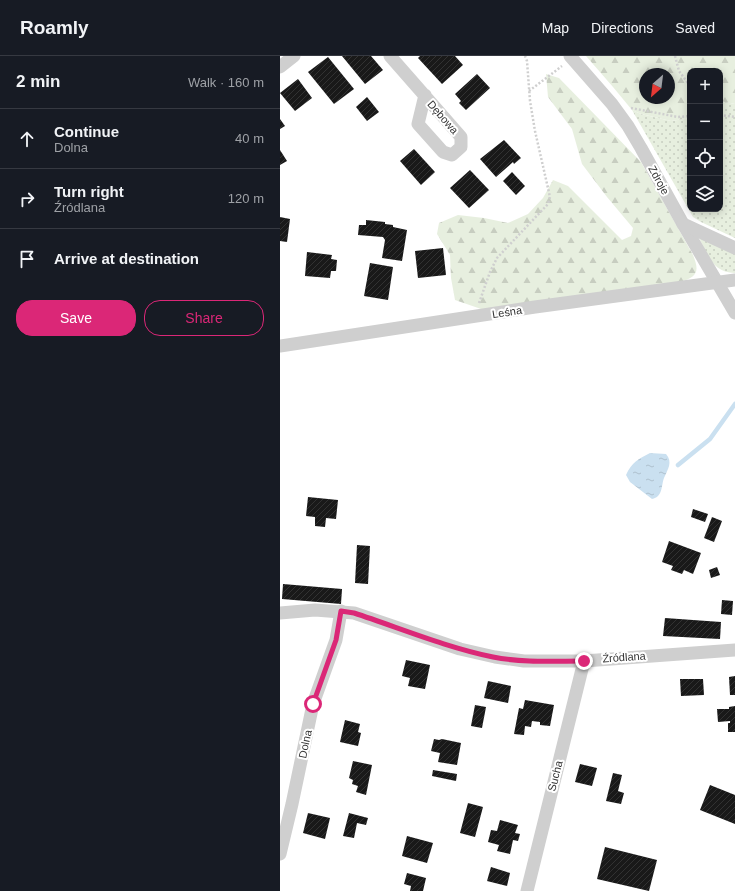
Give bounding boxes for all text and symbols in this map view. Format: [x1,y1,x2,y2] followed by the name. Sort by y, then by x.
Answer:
[20,17,89,38] text: Roamly
[542,20,569,36] text: Map
[591,20,653,36] text: Directions
[675,20,715,36] text: Saved
[639,68,675,104] north arrow
[687,68,723,212] map controls
[687,68,723,104] button: +
[16,72,60,91] text: 2 min
[188,75,264,90] text: Walk · 160 m
[425,98,461,137] street label: Dębowa
[687,104,723,140] button: −
[54,123,119,140] text: Continue
[16,128,38,150] icon: ahead
[235,131,264,146] text: 40 m
[54,140,88,155] text: Dolna
[687,140,723,176] button: locate
[646,163,672,197] street label: Zdroje
[687,176,723,212] button: layers
[54,183,124,200] text: Turn right
[16,188,38,210] icon: right
[228,191,264,206] text: 120 m
[54,200,105,215] text: Źródlana
[16,248,38,270] icon: arrive
[54,250,199,267] text: Arrive at destination
[16,300,136,336] button: Save
[144,300,264,336] button: Share
[491,304,524,320] street label: Leśna
[602,649,647,664] street label: Źródlana
[575,652,593,670] route end
[304,695,322,713] route start
[296,728,314,759] street label: Dolna
[545,759,565,793] street label: Sucha

